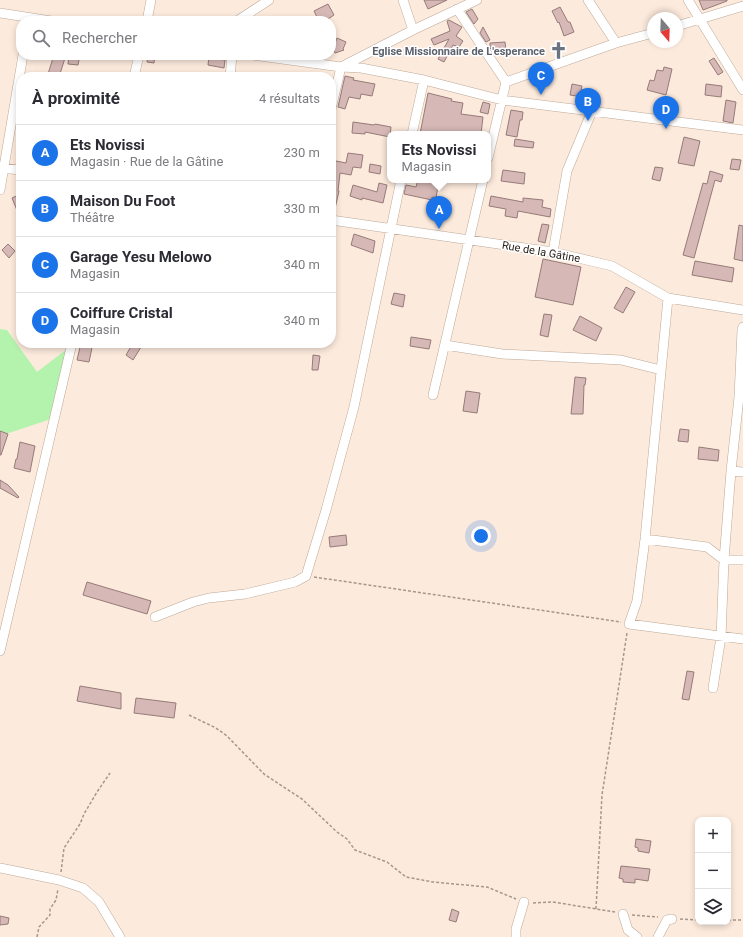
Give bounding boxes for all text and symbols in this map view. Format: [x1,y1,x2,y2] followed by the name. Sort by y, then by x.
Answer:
[647,12,683,48] north arrow
[16,16,336,60] search box
[30,27,52,49] icon: search
[62,29,137,47] text: Rechercher
[548,41,568,61] church icon: Eglise Missionnaire de L'esperance
[372,45,545,58] place label: Eglise Missionnaire de L'esperance
[528,62,554,95] pin: C
[32,88,120,108] text: À proximité
[575,88,601,121] pin: B
[259,91,320,106] text: 4 résultats
[653,96,679,129] pin: D
[387,131,491,183] popup
[70,136,145,154] text: Ets Novissi
[402,141,476,159] text: Ets Novissi
[41,145,49,160] text: A
[283,145,320,160] text: 230 m
[70,154,223,169] text: Magasin · Rue de la Gâtine
[402,159,451,174] text: Magasin
[70,192,175,210] text: Maison Du Foot
[426,196,452,229] pin: A
[41,201,49,216] text: B
[283,201,320,216] text: 330 m
[70,210,114,225] text: Théâtre
[501,239,581,265] street label: Rue de la Gâtine
[70,248,212,266] text: Garage Yesu Melowo
[41,257,49,272] text: C
[283,257,320,272] text: 340 m
[70,266,120,281] text: Magasin
[70,304,173,322] text: Coiffure Cristal
[41,313,49,328] text: D
[283,313,320,328] text: 340 m
[70,322,120,337] text: Magasin
[471,526,491,546] your location
[695,817,731,925] map controls
[695,817,731,853] button: +
[695,853,731,889] button: −
[695,889,731,925] button: layers

